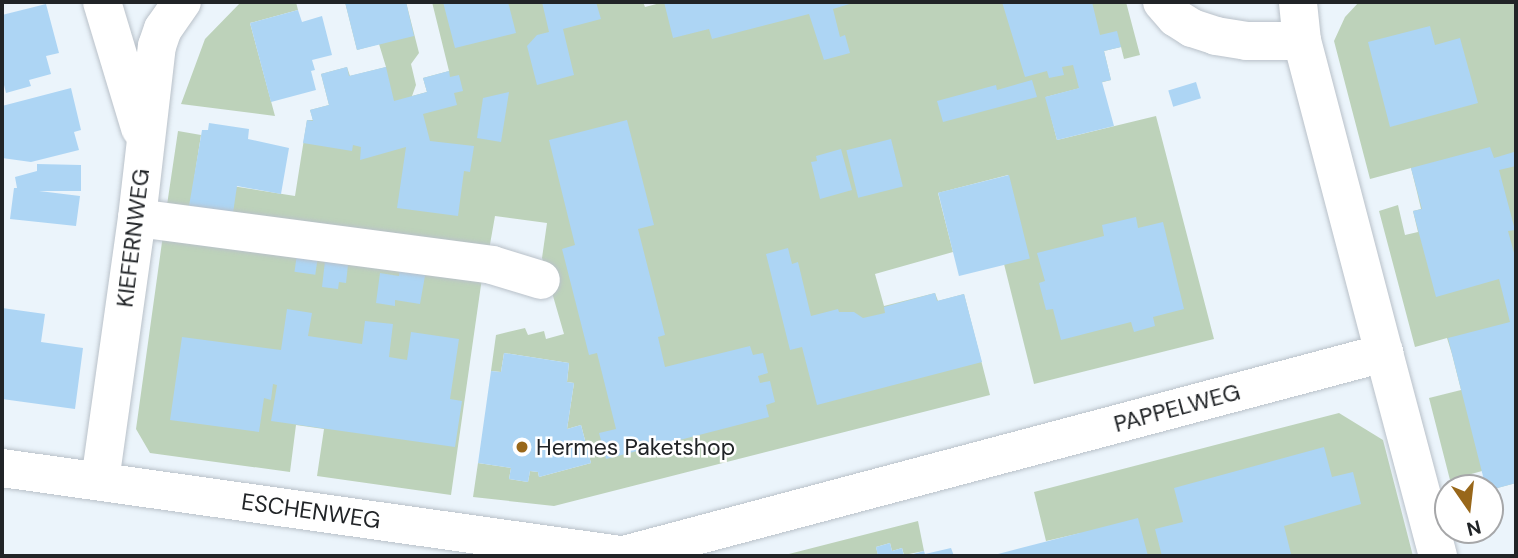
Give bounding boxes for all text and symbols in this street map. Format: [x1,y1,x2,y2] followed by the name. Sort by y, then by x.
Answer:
[111,167,155,309] street label: KIEFERNWEG
[1111,378,1243,438] street label: PAPPELWEG
[536,433,735,461] place label: Hermes Paketshop
[514,439,530,455] marker: Hermes Paketshop
[1434,474,1504,544] north arrow
[240,488,382,534] street label: ESCHENWEG
[1464,514,1483,542] text: N

